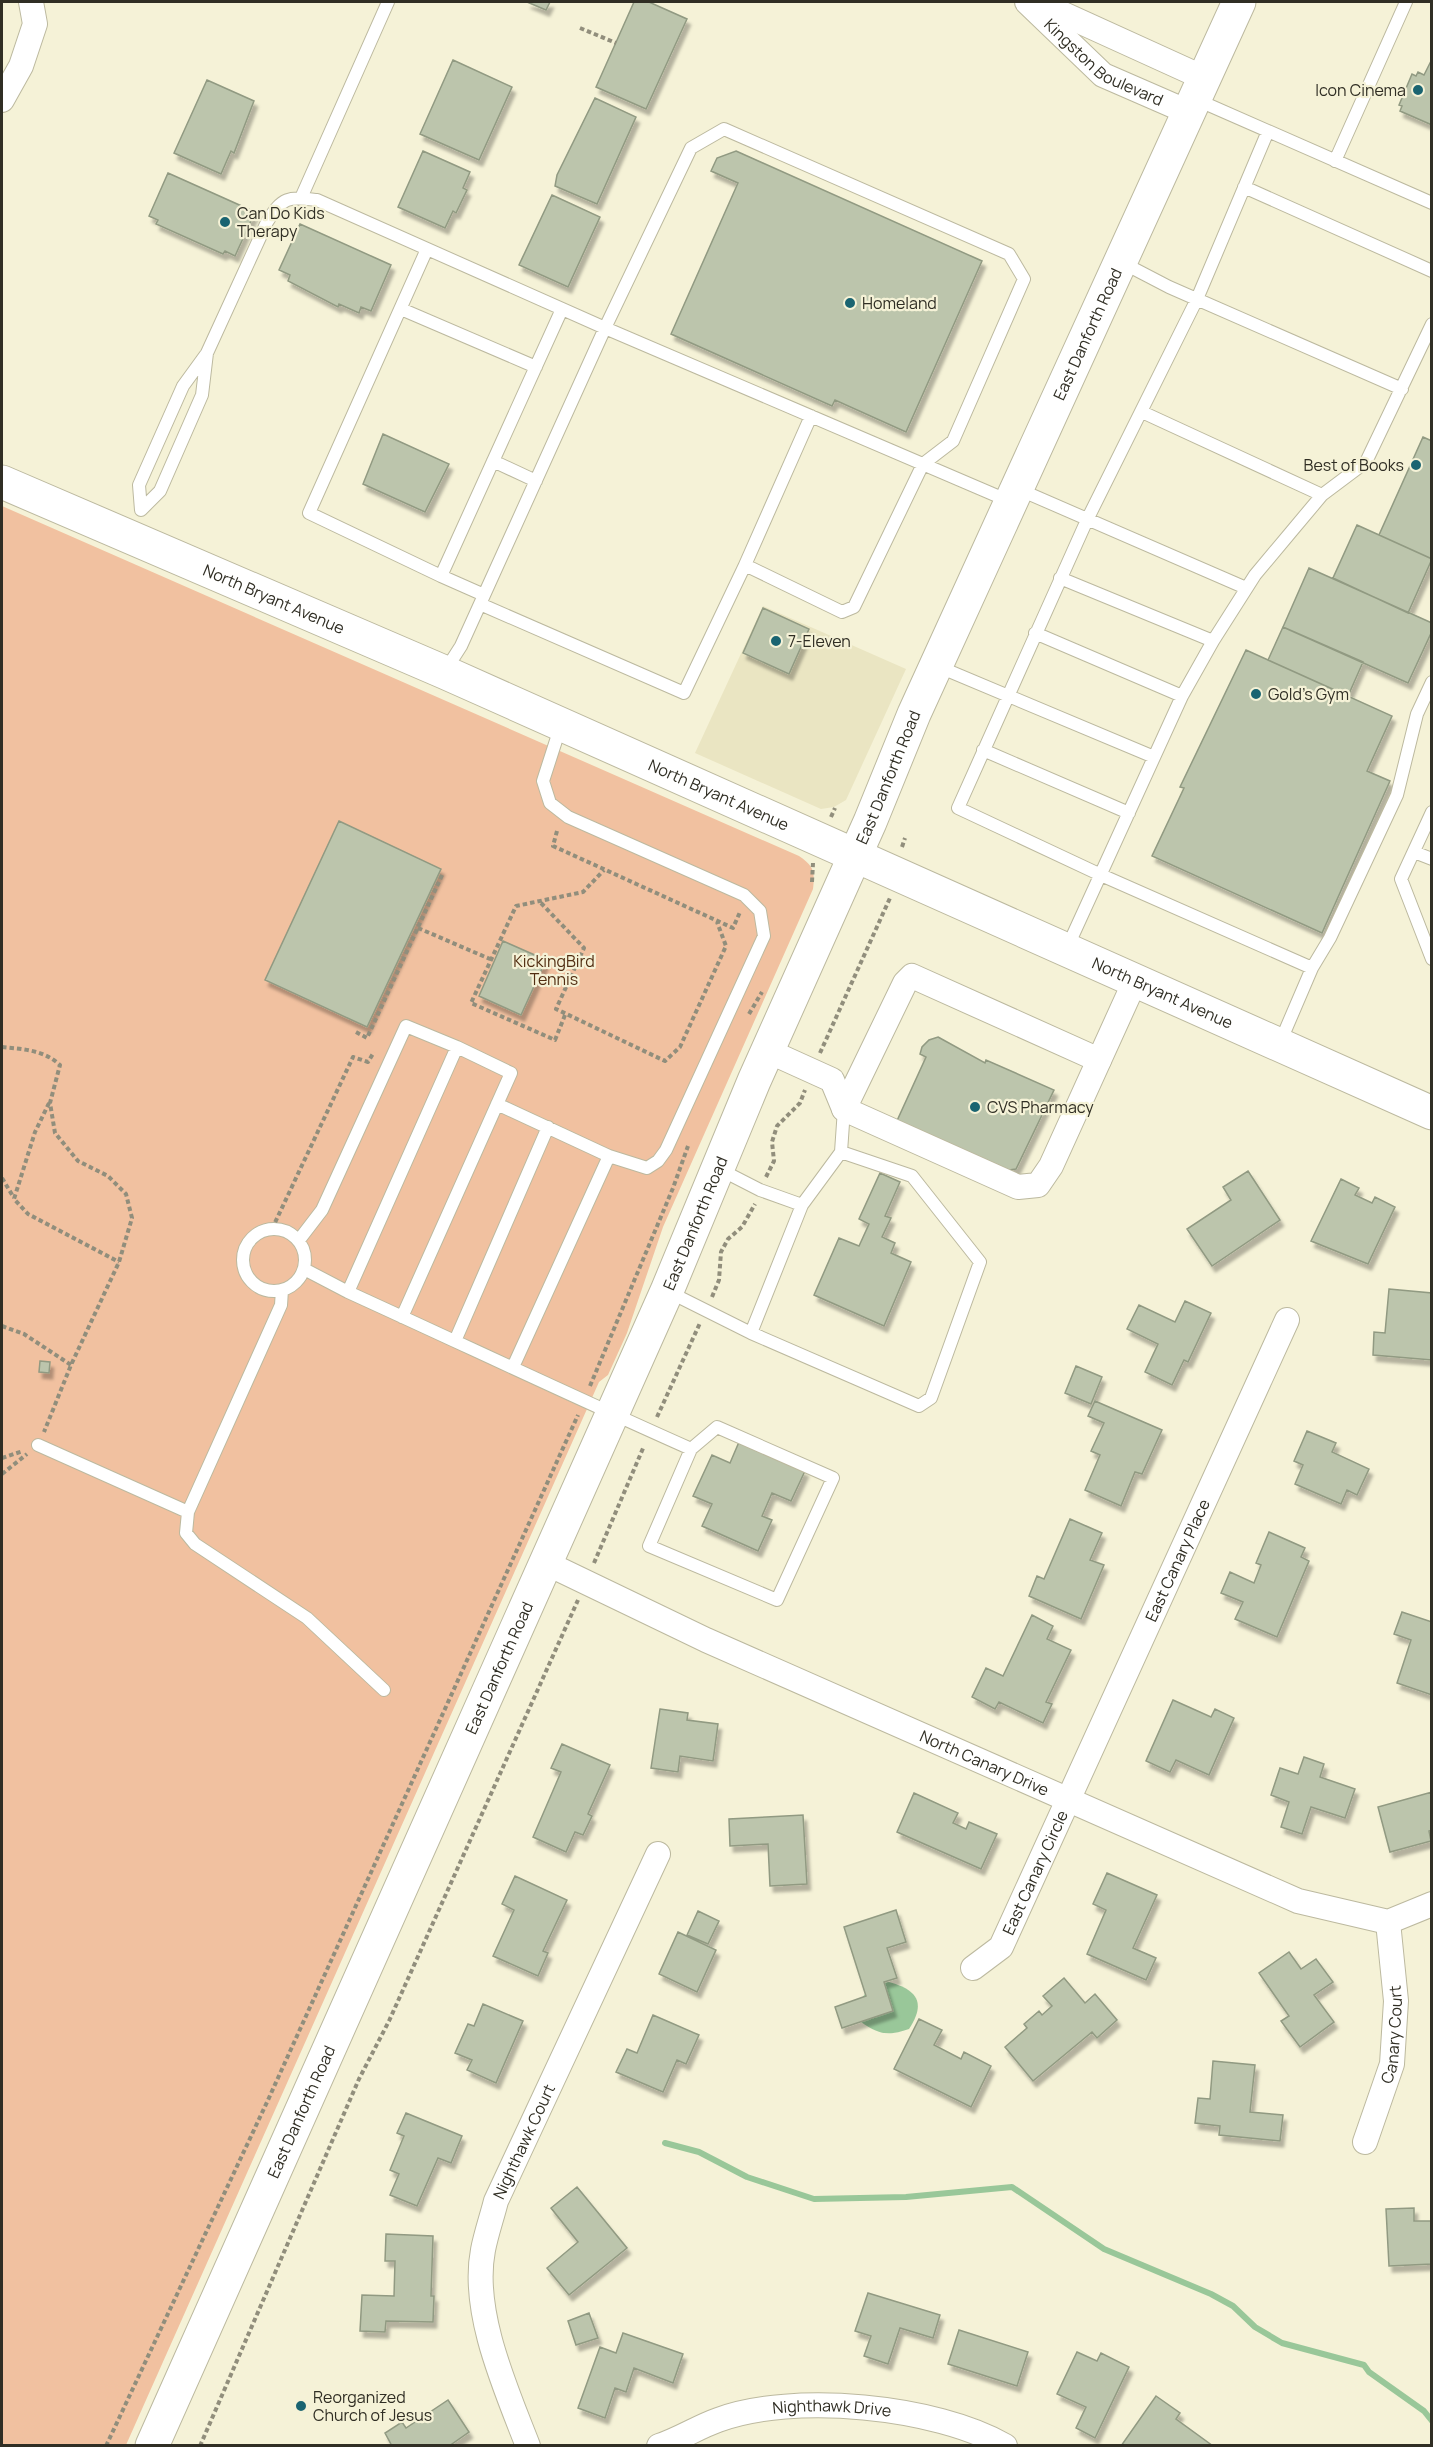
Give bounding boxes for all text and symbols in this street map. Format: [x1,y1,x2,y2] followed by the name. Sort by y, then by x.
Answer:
[1040,13,1167,111] street label: Kingston Boulevard
[1315,79,1406,101] place label: Icon Cinema
[1411,83,1425,97] marker: Icon Cinema
[237,202,325,242] place label: Can Do Kids Therapy
[218,215,232,229] marker: Can Do Kids Therapy
[1048,264,1127,404] street label: East Danforth Road
[862,292,937,314] place label: Homeland
[843,296,857,310] marker: Homeland
[1304,454,1404,476] place label: Best of Books
[1409,458,1423,472] marker: Best of Books
[200,559,348,639] street label: North Bryant Avenue
[788,630,851,652] place label: 7-Eleven
[769,634,783,648] marker: 7-Eleven
[1268,683,1349,705] place label: Gold's Gym
[1249,687,1263,701] marker: Gold's Gym
[850,707,925,848] street label: East Danforth Road
[645,754,793,836] street label: North Bryant Avenue
[513,950,595,990] park label: KickingBird Tennis
[1089,952,1236,1034] street label: North Bryant Avenue
[987,1096,1094,1118] place label: CVS Pharmacy
[968,1100,982,1114] marker: CVS Pharmacy
[658,1153,733,1293] street label: East Danforth Road
[1140,1496,1215,1625] street label: East Canary Place
[460,1598,538,1738] street label: East Danforth Road
[917,1725,1053,1801] street label: North Canary Drive
[997,1807,1073,1938] street label: East Canary Circle
[1375,1984,1407,2086] street label: Canary Court
[262,2042,340,2181] street label: East Danforth Road
[488,2081,560,2203] street label: Nighthawk Court
[313,2386,432,2426] place label: Reorganized Church of Jesus
[771,2394,893,2422] street label: Nighthawk Drive
[294,2399,308,2413] marker: Reorganized Church of Jesus

